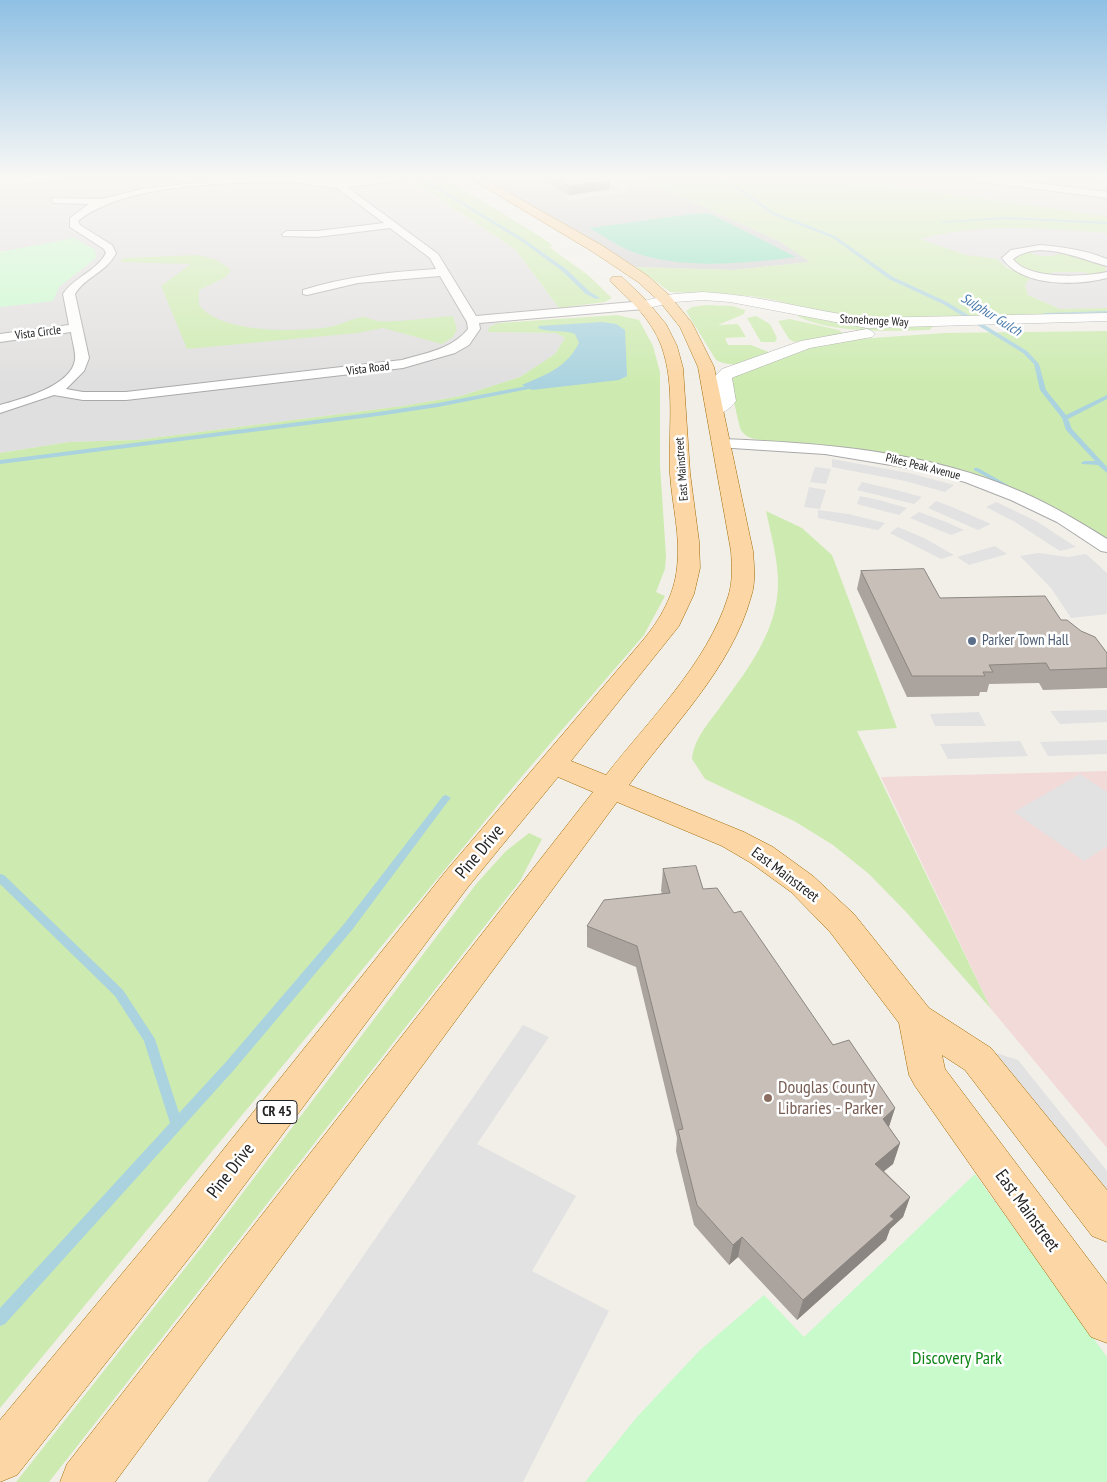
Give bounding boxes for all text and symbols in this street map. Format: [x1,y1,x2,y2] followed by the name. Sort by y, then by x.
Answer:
[958,290,1024,340] water label: Sulphur Gulch
[839,312,909,330] street label: Stonehenge Way
[14,323,62,343] street label: Vista Circle
[346,359,390,379] street label: Vista Road
[673,437,691,501] street label: East Mainstreet
[884,451,962,483] street label: Pikes Peak Avenue
[982,632,1069,650] place label: Parker Town Hall
[966,635,978,647] marker: Parker Town Hall
[451,821,509,883] street label: Pine Drive
[748,844,822,906] street label: East Mainstreet
[778,1077,883,1120] place label: Douglas County Libraries - Parker
[762,1092,774,1104] marker: Douglas County Libraries - Parker
[257,1100,297,1124] road number: CR 45
[203,1139,259,1203] street label: Pine Drive
[990,1166,1064,1256] street label: East Mainstreet
[912,1348,1002,1370] park label: Discovery Park

